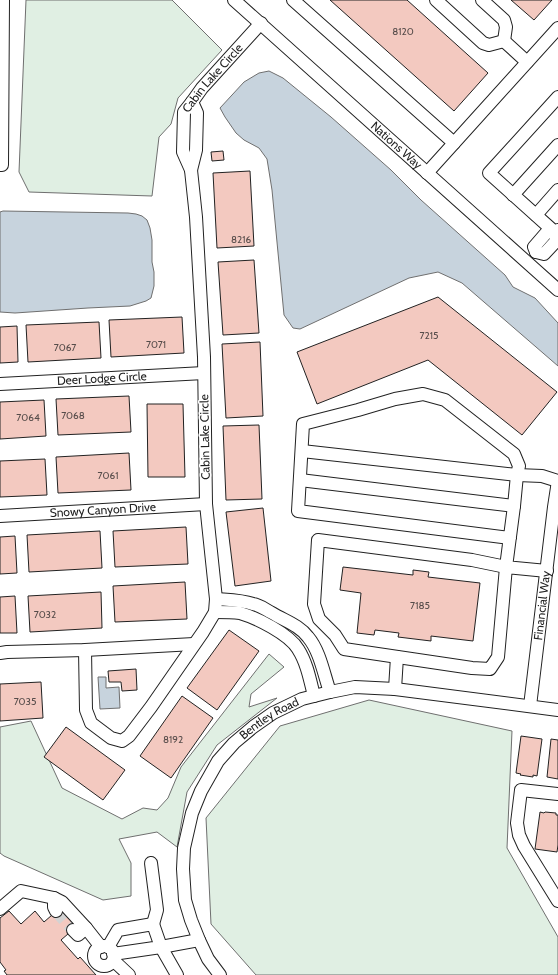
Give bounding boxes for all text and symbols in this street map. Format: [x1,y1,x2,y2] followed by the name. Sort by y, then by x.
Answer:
[392,25,414,38] house number: 8120
[179,40,246,115] street label: Cabin Lake Circle
[368,118,426,172] street label: Nations Way
[231,233,251,246] house number: 8216
[420,329,438,342] house number: 7215
[146,338,166,351] house number: 7071
[54,341,76,354] house number: 7067
[57,368,147,388] street label: Deer Lodge Circle
[196,394,213,480] street label: Cabin Lake Circle
[61,409,85,422] house number: 7068
[16,411,40,424] house number: 7064
[98,469,118,482] house number: 7061
[49,499,156,520] street label: Snowy Canyon Drive
[530,570,553,641] street label: Financial Way
[410,599,430,612] house number: 7185
[34,608,56,621] house number: 7032
[236,694,301,742] street label: Bentley Road
[14,695,36,708] house number: 7035
[163,733,183,746] house number: 8192

